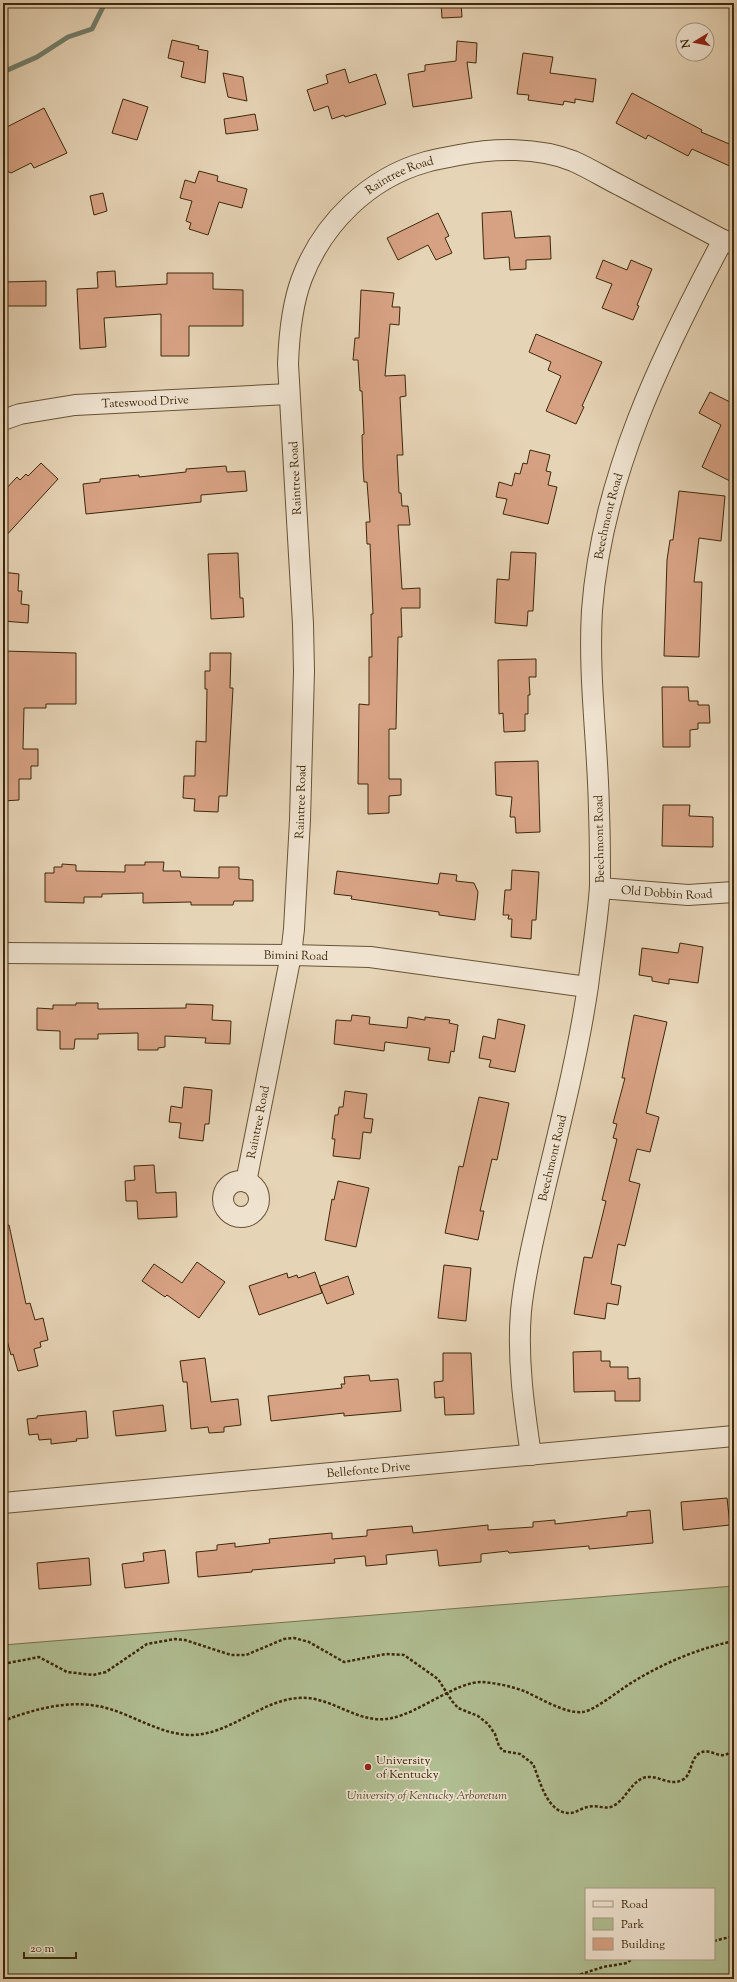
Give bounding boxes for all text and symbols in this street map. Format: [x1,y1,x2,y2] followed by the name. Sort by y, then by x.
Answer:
[675,22,715,62] north arrow
[677,38,695,50] text: N
[362,152,436,200] street label: Raintree Road
[101,391,190,414] street label: Tateswood Drive
[285,440,307,515] street label: Raintree Road
[590,471,628,561] street label: Beechmont Road
[291,764,311,839] street label: Raintree Road
[590,795,610,883] street label: Beechmont Road
[620,882,713,905] street label: Old Dobbin Road
[264,947,329,966] street label: Bimini Road
[243,1084,275,1160] street label: Raintree Road
[534,1113,572,1203] street label: Beechmont Road
[326,1458,412,1483] street label: Bellefonte Drive
[376,1752,439,1784] place label: University of Kentucky
[363,1762,373,1772] marker: University of Kentucky
[347,1787,507,1805] park label: University of Kentucky Arboretum
[585,1888,715,1960] legend
[621,1896,648,1914] text: Road
[621,1916,644,1934] text: Park
[24,1934,76,1960] scale bar
[621,1936,665,1954] text: Building
[30,1940,55,1958] text: 20 m

